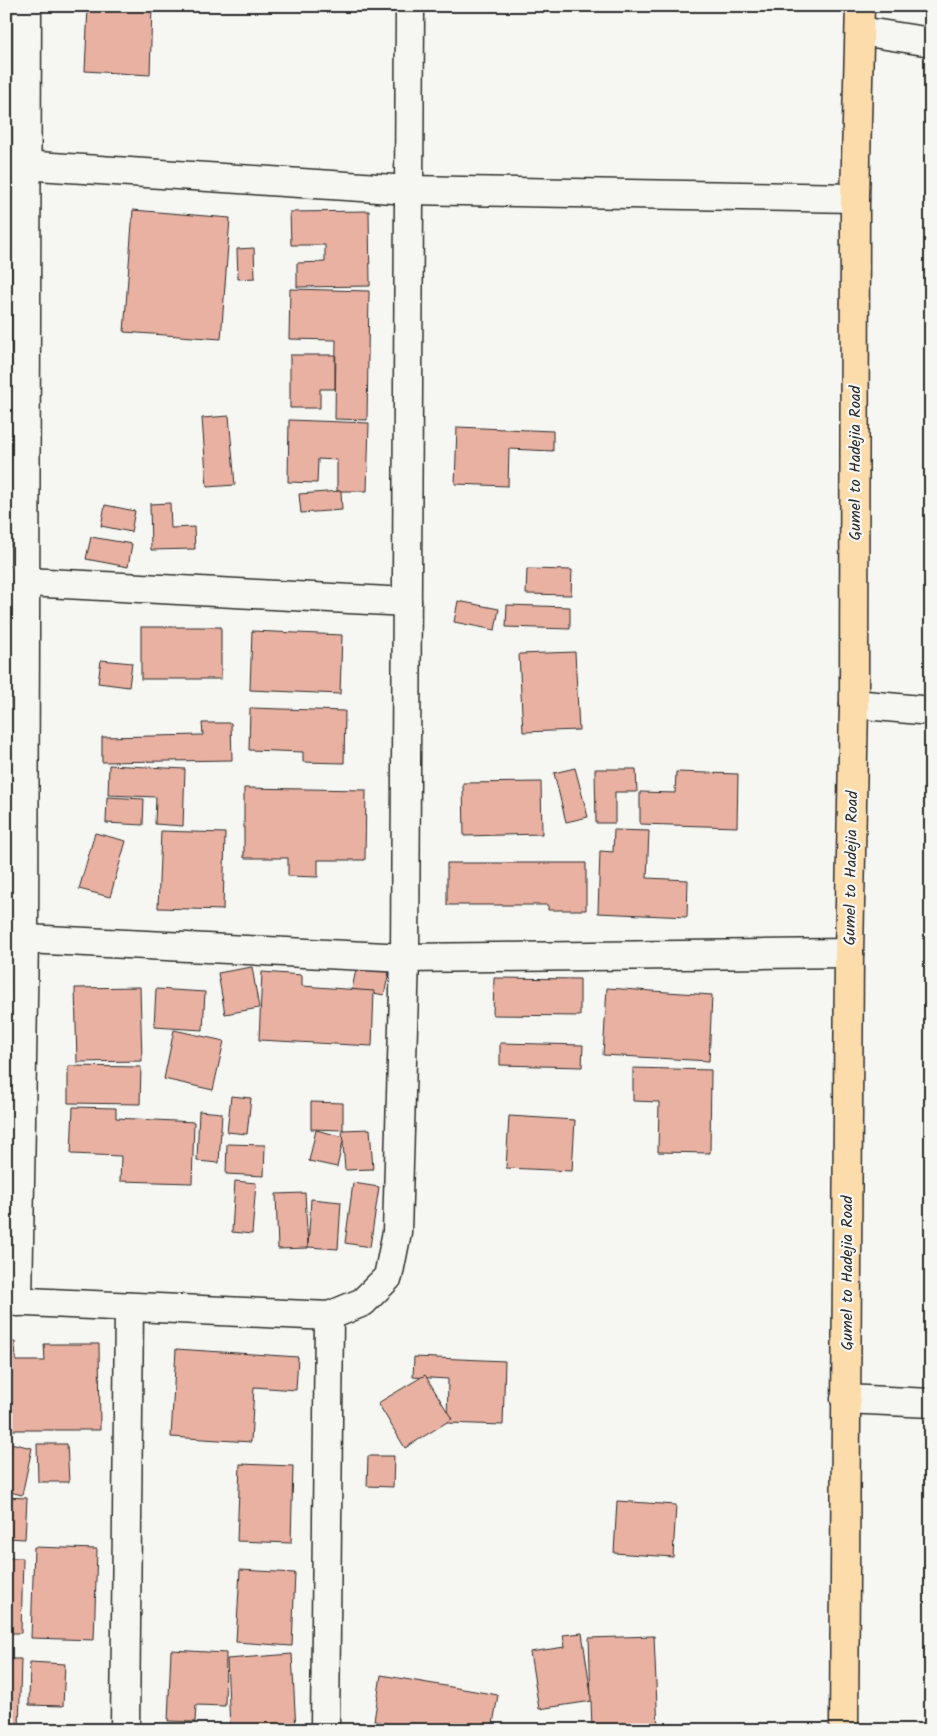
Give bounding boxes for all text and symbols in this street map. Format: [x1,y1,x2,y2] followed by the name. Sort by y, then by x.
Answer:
[843,385,868,540] street label: Gumel to Hadejia Road
[838,789,865,946] street label: Gumel to Hadejia Road
[835,1195,860,1350] street label: Gumel to Hadejia Road

